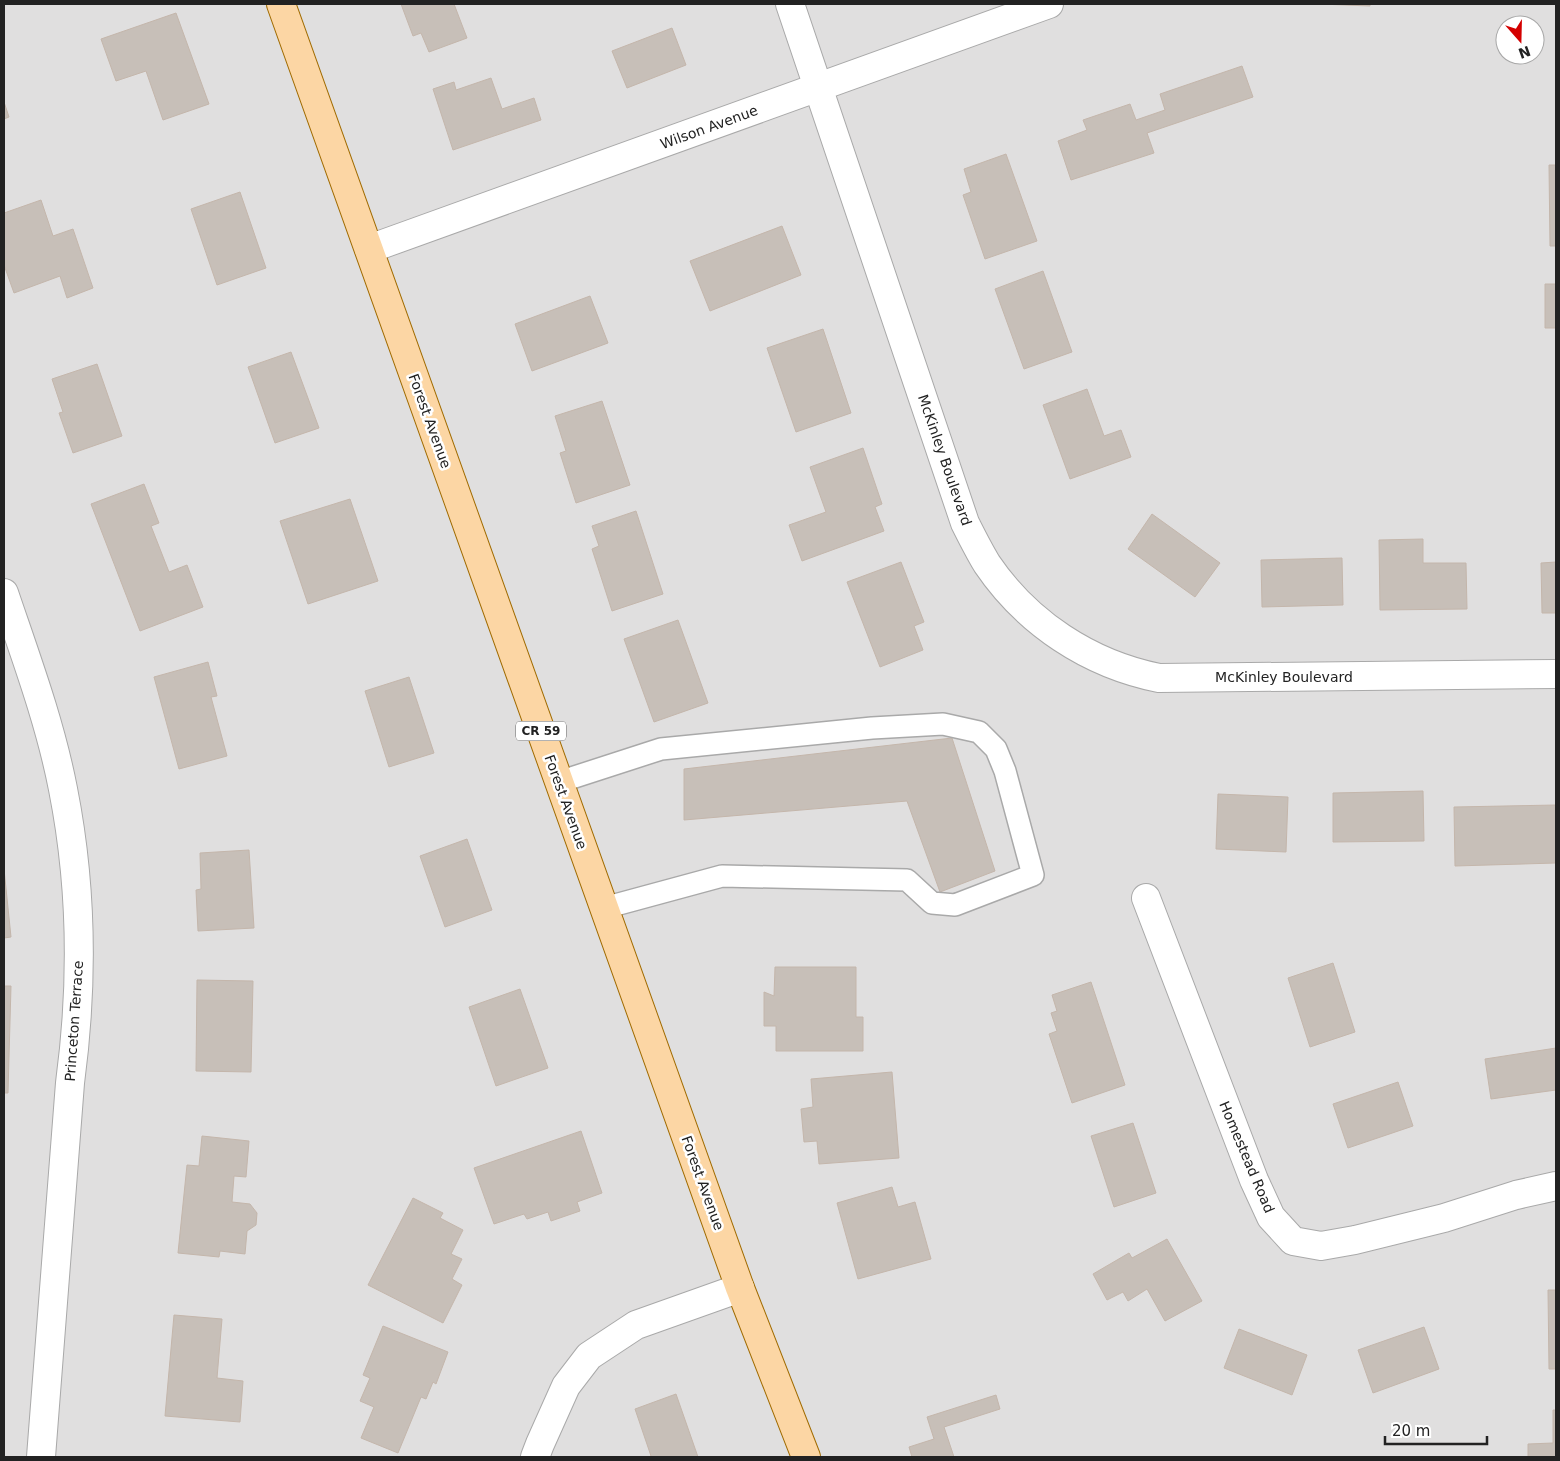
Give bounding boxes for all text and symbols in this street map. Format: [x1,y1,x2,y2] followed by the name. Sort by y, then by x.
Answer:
[1495,15,1545,65] north arrow
[1516,43,1533,62] text: N
[658,102,760,152] street label: Wilson Avenue
[405,372,455,470] street label: Forest Avenue
[915,392,975,528] street label: McKinley Boulevard
[1215,669,1353,685] street label: McKinley Boulevard
[516,721,566,740] road number: CR 59
[541,753,591,851] street label: Forest Avenue
[62,960,86,1082] street label: Princeton Terrace
[1216,1099,1278,1215] street label: Homestead Road
[678,1134,728,1232] street label: Forest Avenue
[1385,1414,1488,1446] scale bar
[1392,1422,1430,1440] text: 20 m

